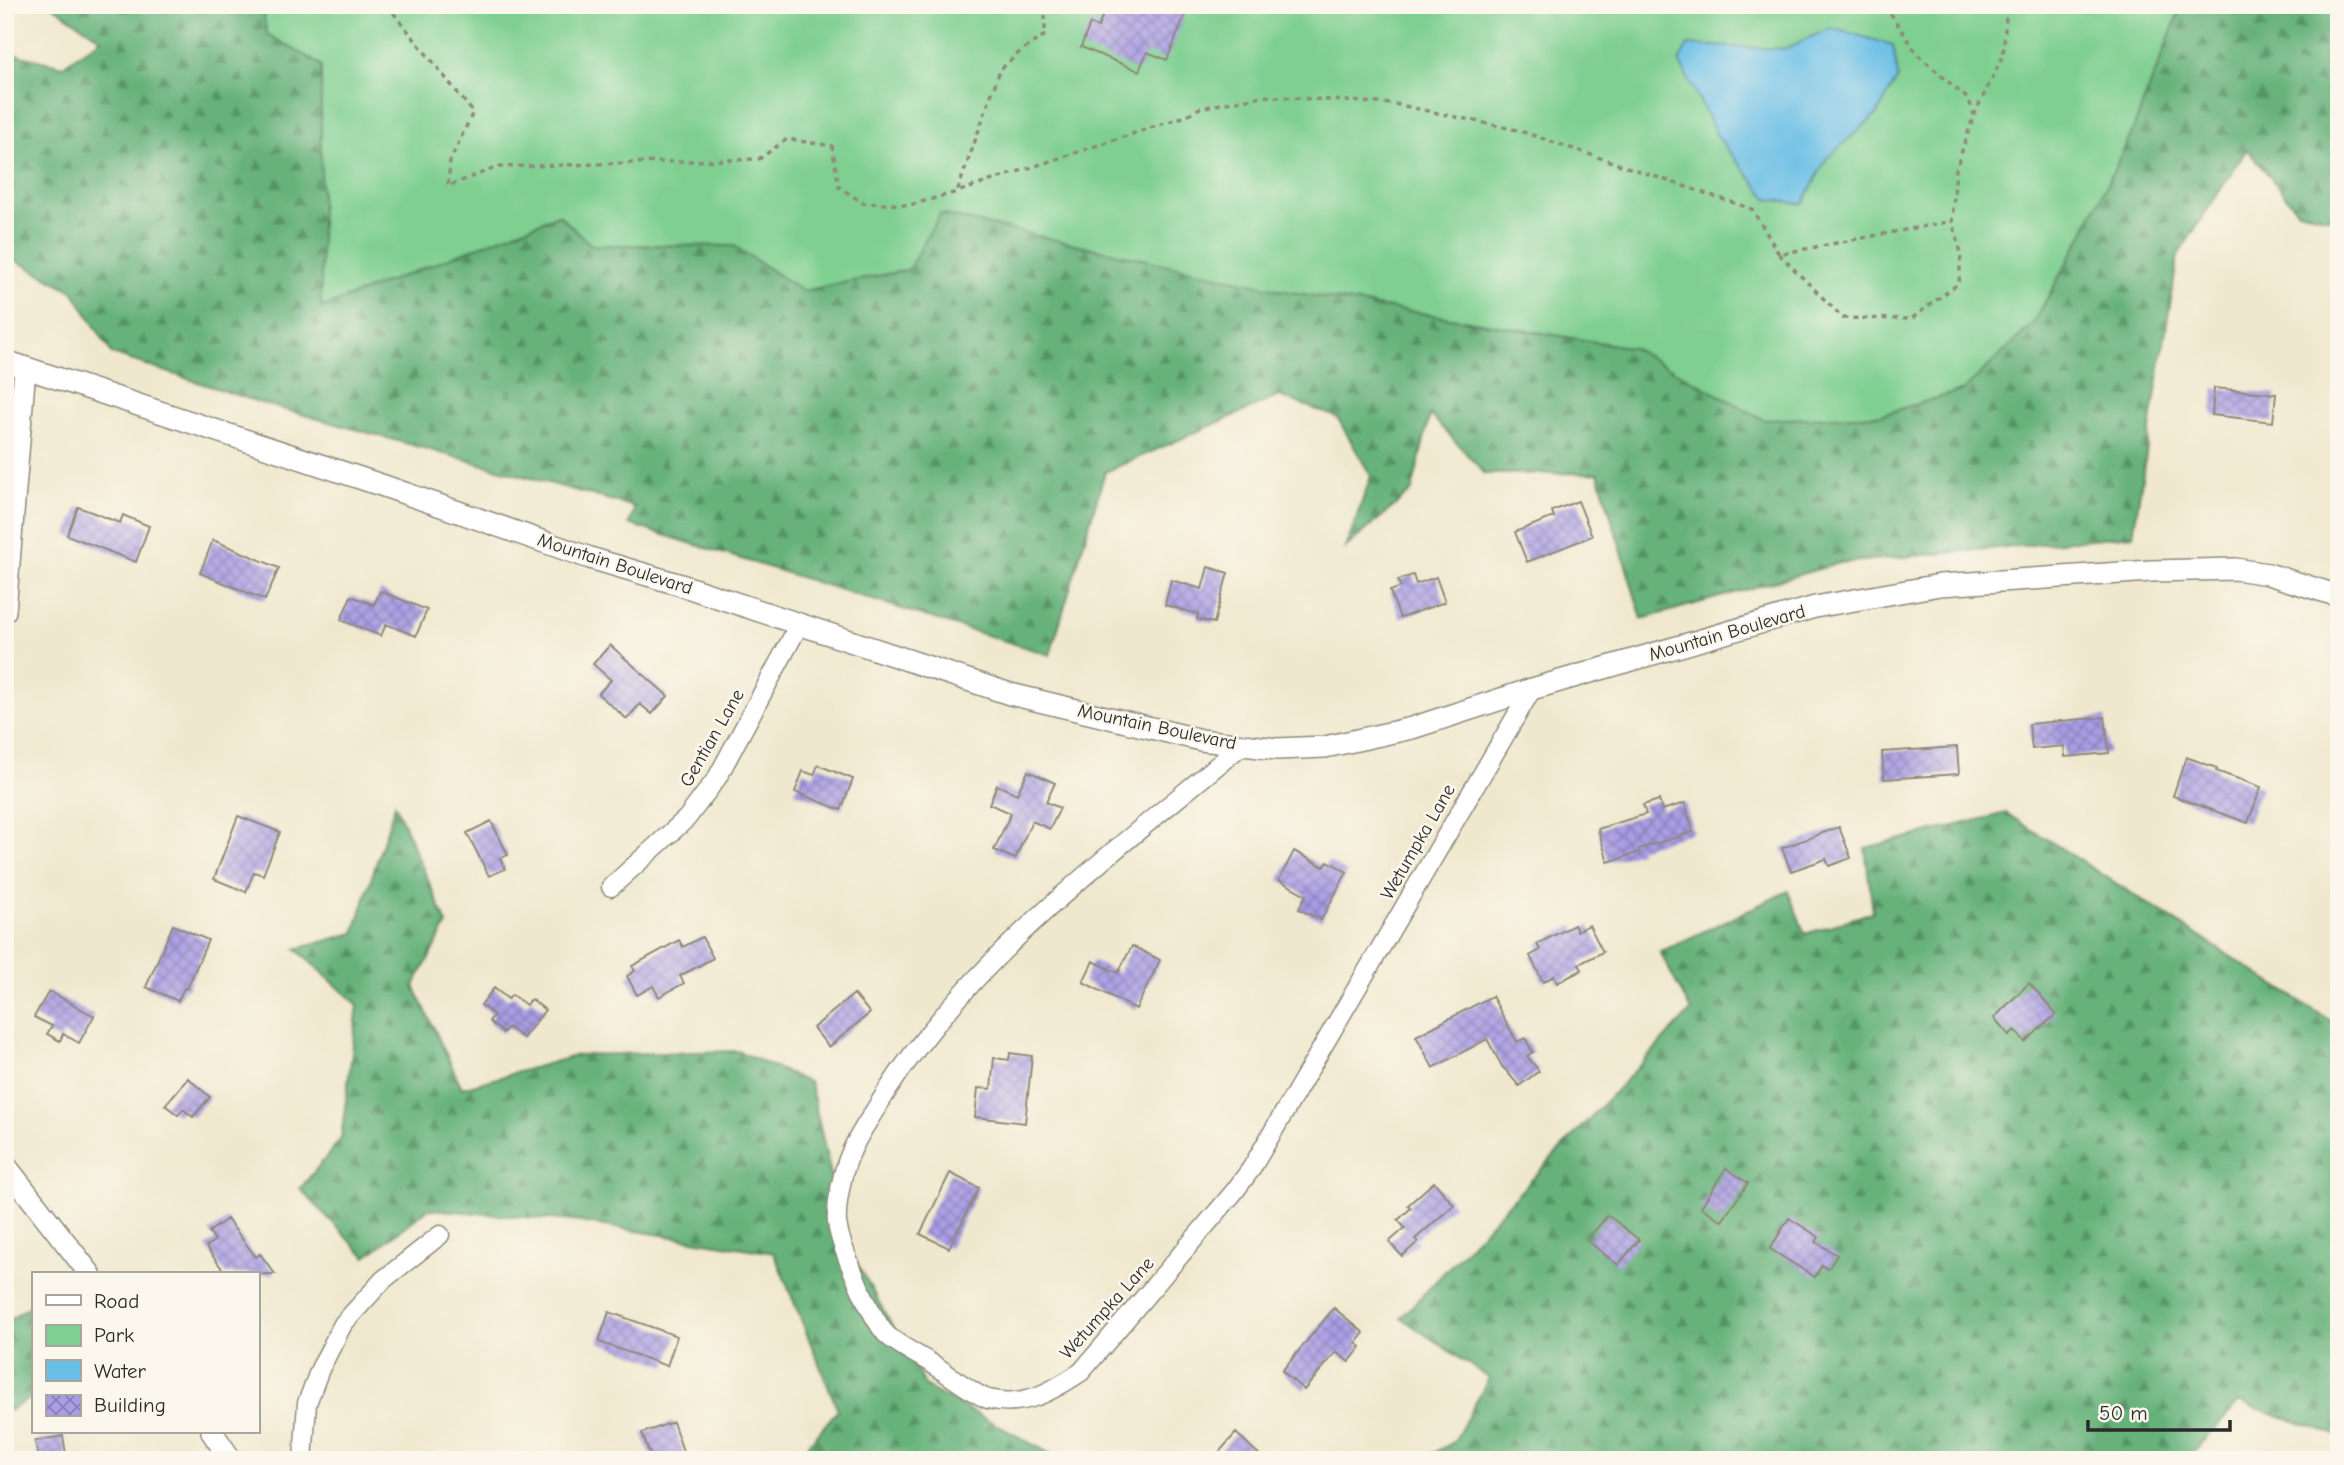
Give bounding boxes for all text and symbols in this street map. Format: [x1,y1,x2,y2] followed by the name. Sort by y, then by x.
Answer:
[535,529,695,599] street label: Mountain Boulevard
[1646,600,1808,666] street label: Mountain Boulevard
[675,685,749,791] street label: Gentian Lane
[1076,699,1238,755] street label: Mountain Boulevard
[1376,780,1460,904] street label: Wetumpka Lane
[1055,1252,1159,1364] street label: Wetumpka Lane
[32,1272,259,1434] legend
[94,1289,139,1313] text: Road
[94,1323,134,1347] text: Park
[94,1359,147,1383] text: Water
[2088,1388,2230,1432] scale bar
[94,1393,166,1417] text: Building
[2099,1401,2148,1425] text: 50 m

